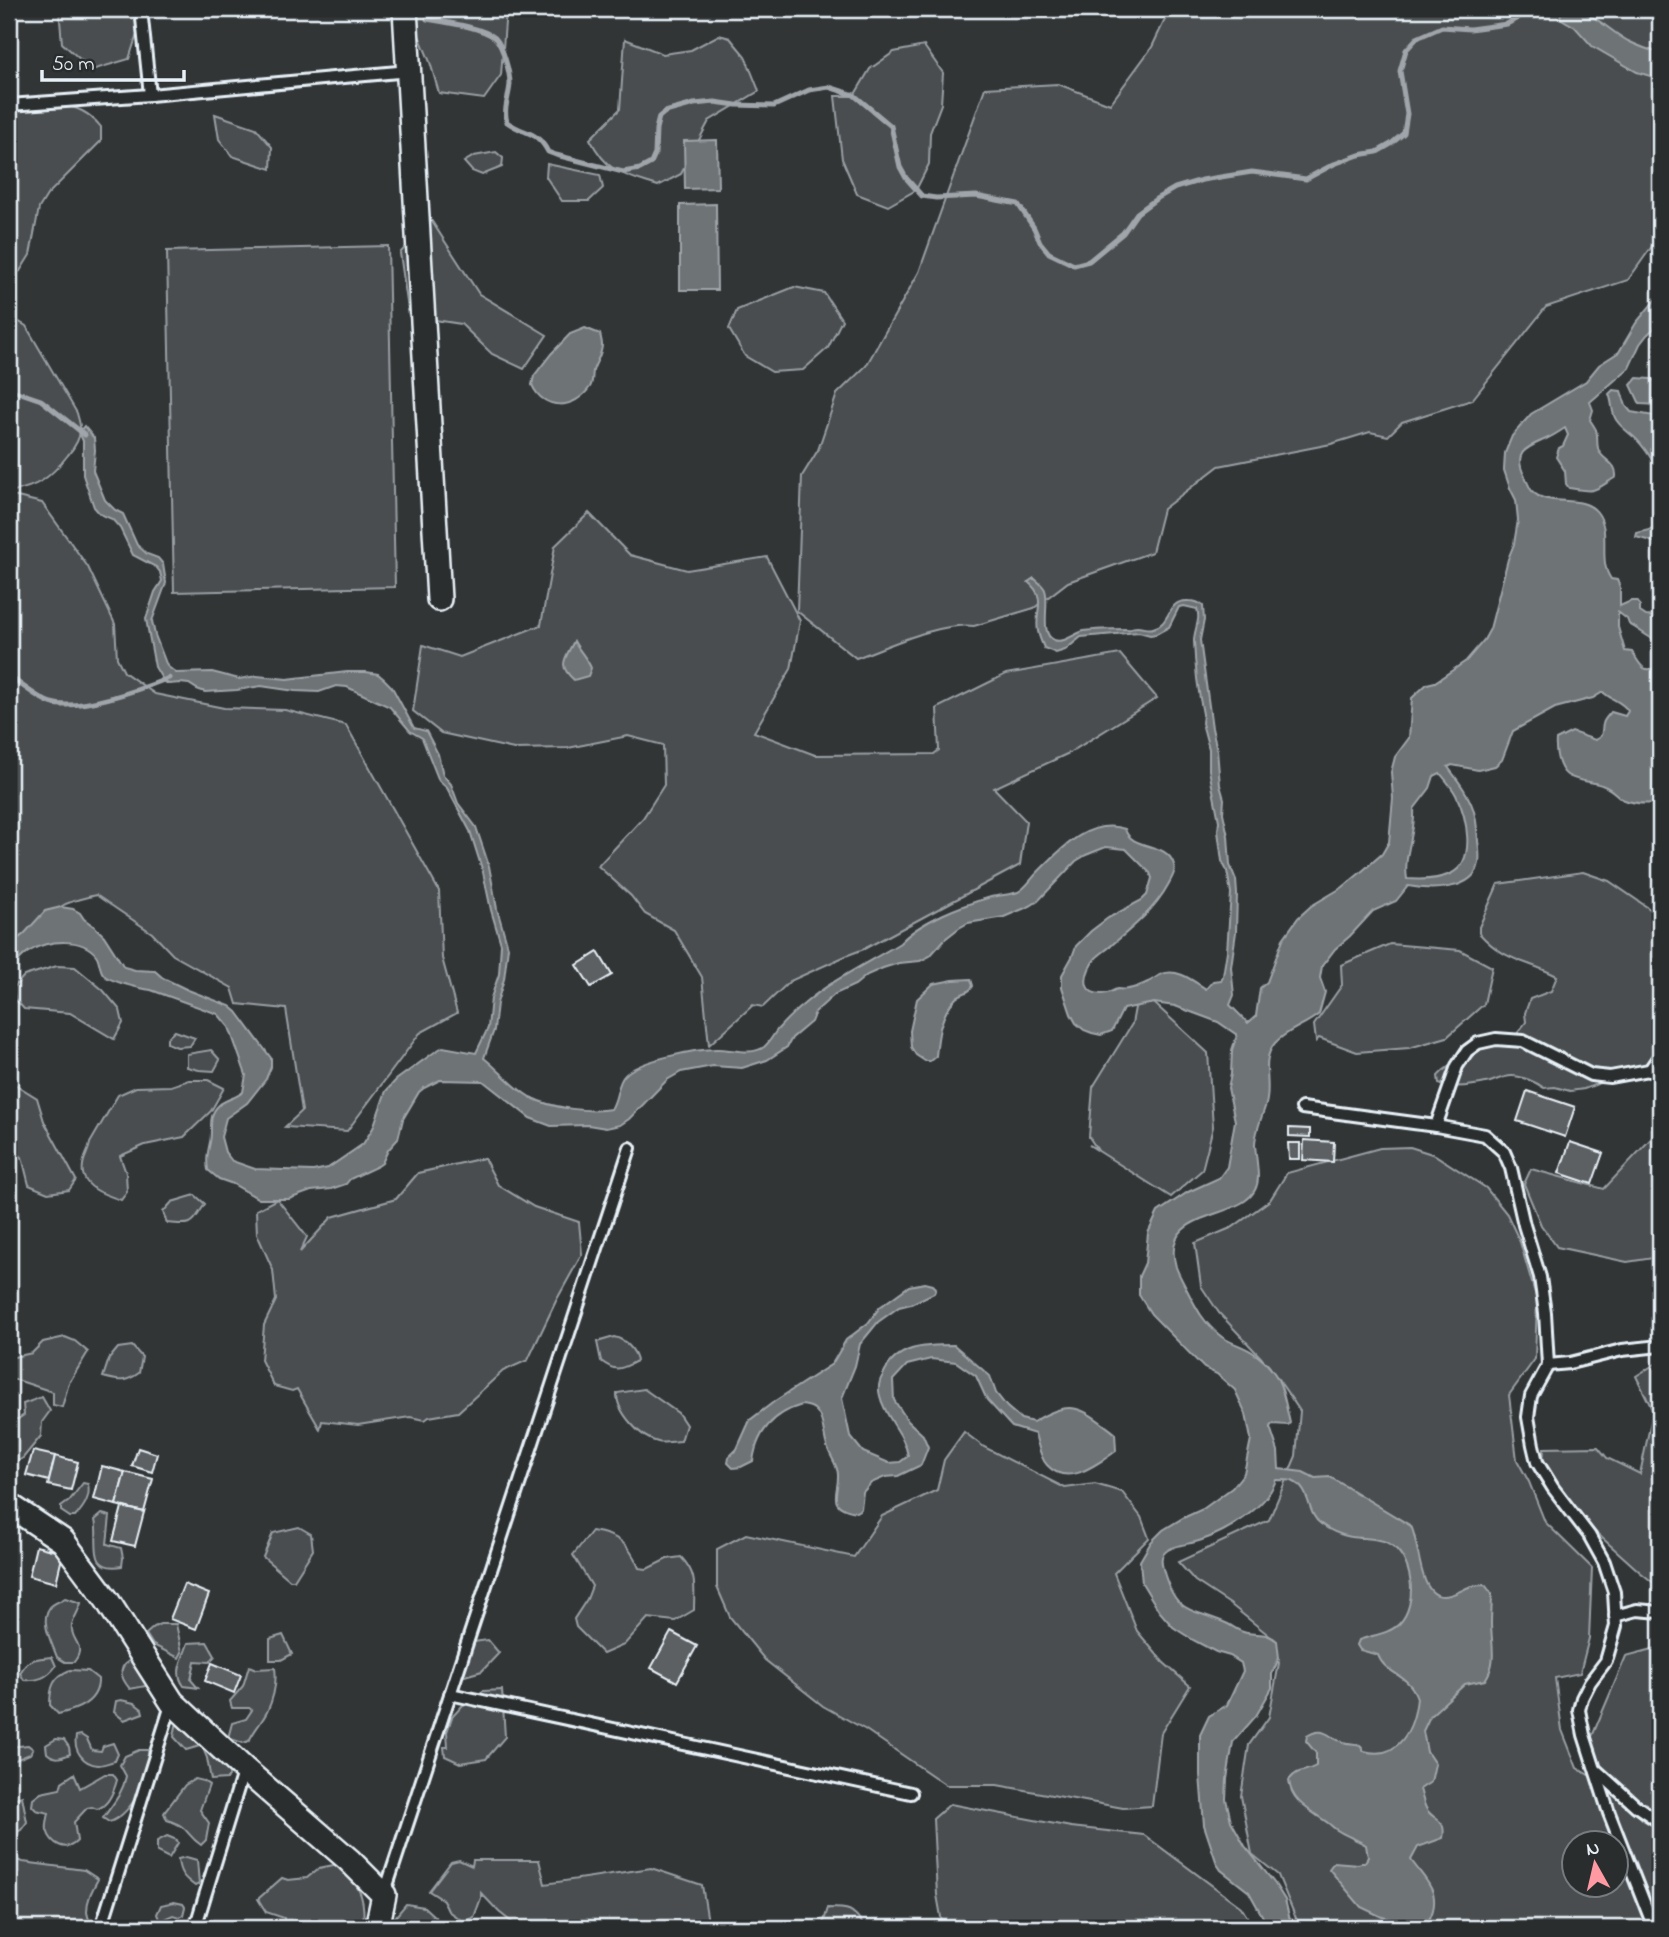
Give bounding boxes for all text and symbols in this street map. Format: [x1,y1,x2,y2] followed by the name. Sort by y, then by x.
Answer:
[42,38,184,82] scale bar
[52,50,95,80] text: 50 m
[1560,1828,1630,1898] north arrow
[1585,1835,1601,1864] text: N

